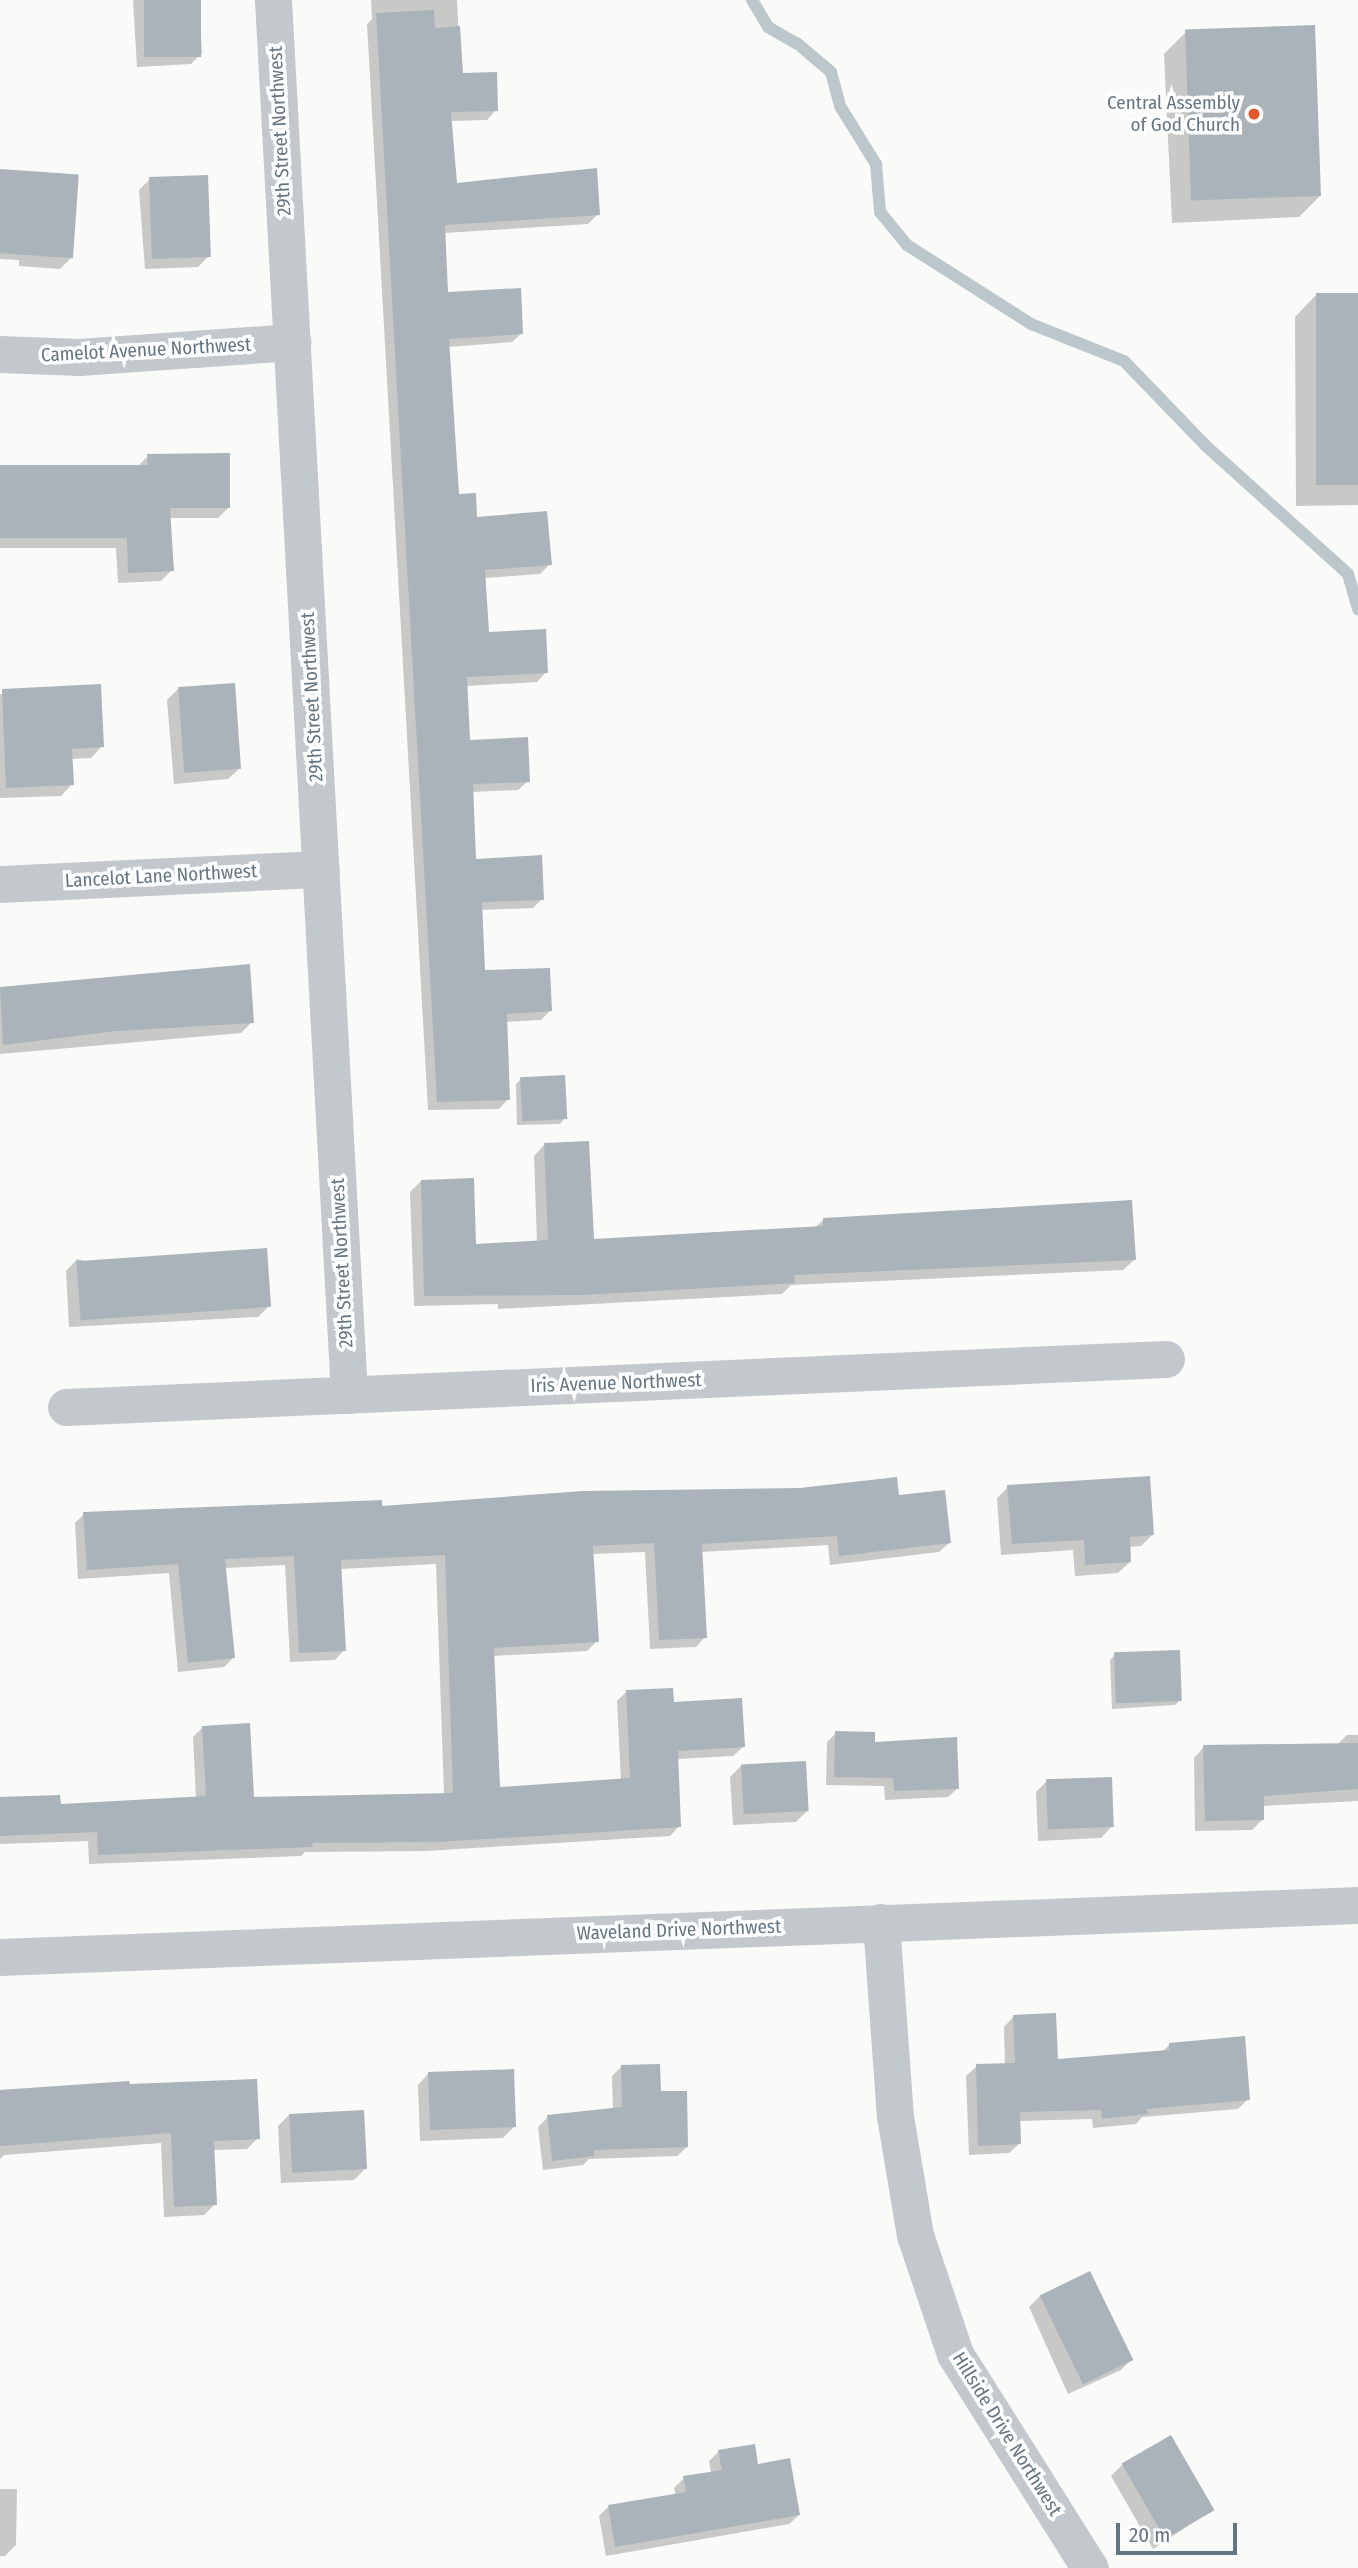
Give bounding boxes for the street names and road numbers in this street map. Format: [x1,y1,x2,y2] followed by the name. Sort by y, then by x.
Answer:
[264,46,296,216] street label: 29th Street Northwest
[40,333,252,367] street label: Camelot Avenue Northwest
[296,612,328,782] street label: 29th Street Northwest
[64,860,258,892] street label: Lancelot Lane Northwest
[326,1178,358,1348] street label: 29th Street Northwest
[530,1369,702,1397] street label: Iris Avenue Northwest
[576,1915,782,1945] street label: Waveland Drive Northwest
[947,2348,1067,2520] street label: Hillside Drive Northwest

